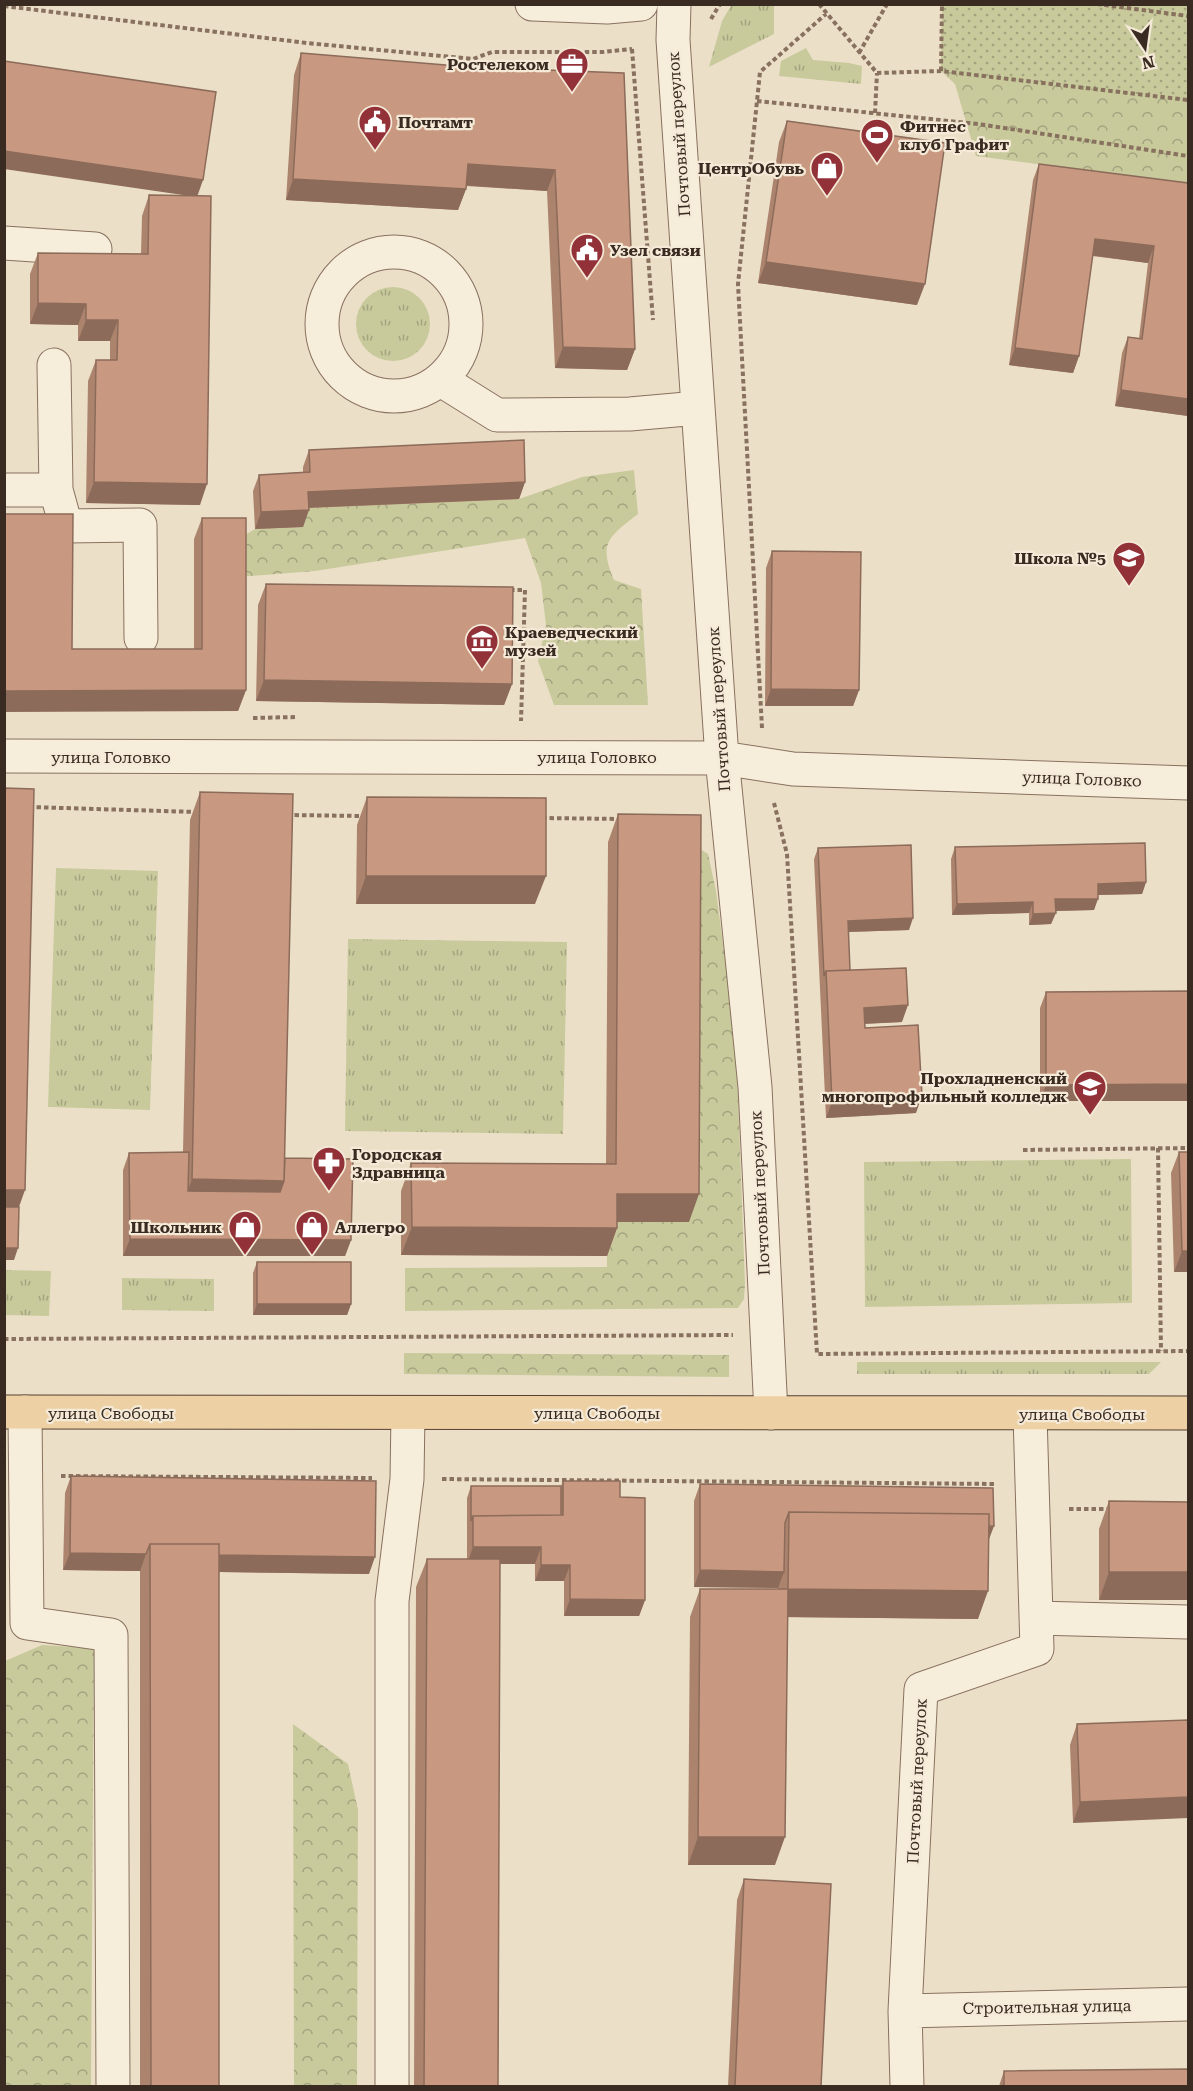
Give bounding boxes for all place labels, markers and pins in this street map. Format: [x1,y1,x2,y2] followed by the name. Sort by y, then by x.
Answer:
[554,46,590,93] office icon: Ростелеком
[447,55,549,74] place label: Ростелеком
[357,104,393,151] public building icon: Почтамт
[398,113,473,132] place label: Почтамт
[859,117,895,164] sports icon: Фитнес клуб Графит
[900,117,1009,154] place label: Фитнес клуб Графит
[809,150,845,197] shop icon: ЦентрОбувь
[698,159,805,178] place label: ЦентрОбувь
[569,232,605,279] public building icon: Узел связи
[610,241,701,260] place label: Узел связи
[1111,540,1147,587] school or university icon: Школа №5
[1014,549,1106,568] place label: Школа №5
[464,623,500,670] museum icon: Краеведческий музей
[505,623,638,660] place label: Краеведческий музей
[822,1069,1068,1106] place label: Прохладненский многопрофильный колледж
[1072,1069,1108,1116] school or university icon: Прохладненский многопрофильный колледж
[311,1145,347,1192] pharmacy icon: Городская Здравница
[352,1145,446,1182] place label: Городская Здравница
[227,1209,263,1256] shop icon: Школьник
[294,1209,330,1256] shop icon: Аллегро
[130,1218,222,1237] place label: Школьник
[335,1218,405,1237] place label: Аллегро

